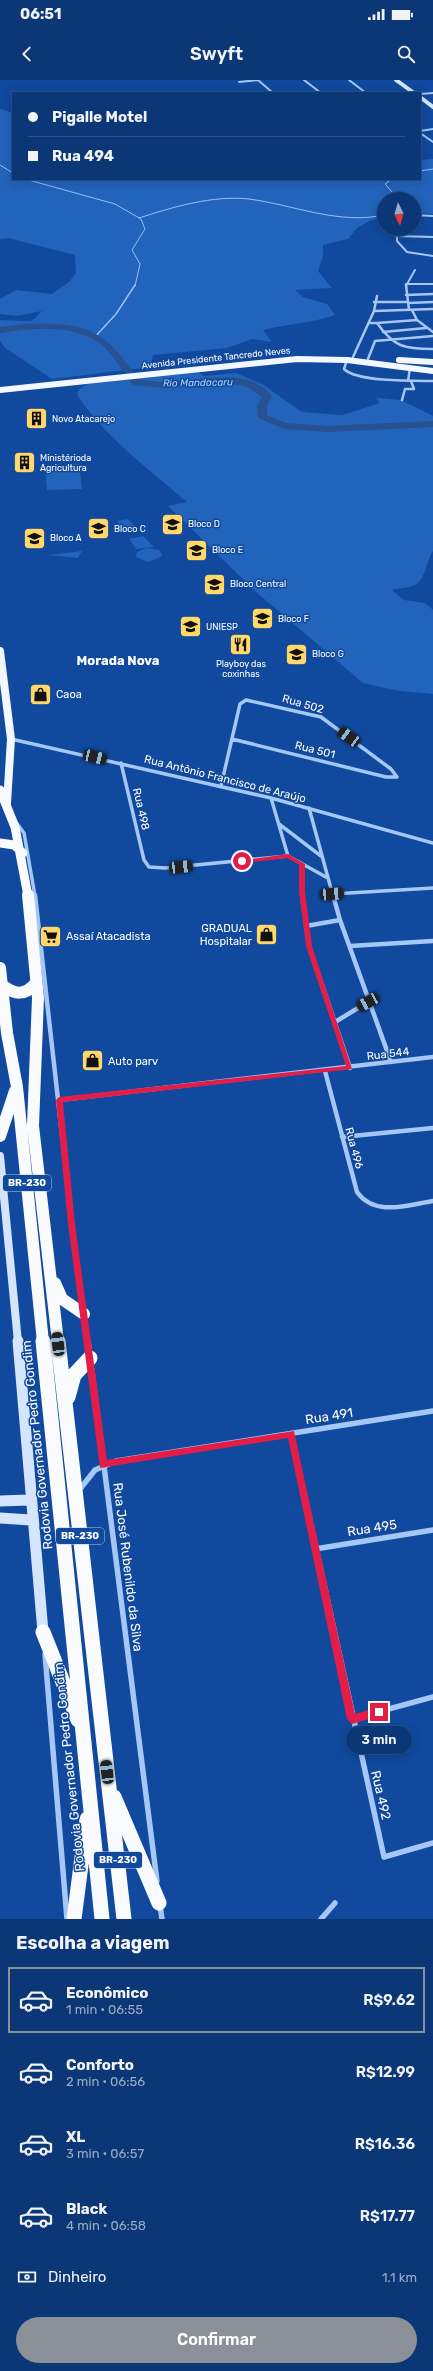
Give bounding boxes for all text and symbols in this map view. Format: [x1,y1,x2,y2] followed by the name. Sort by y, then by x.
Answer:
[20,5,61,23] text: 06:51
[16,43,38,65] icon: back
[190,43,243,65] text: Swyft
[395,43,417,65] icon: search
[52,108,147,126] text: Pigalle Motel
[52,147,114,165] text: Rua 494
[377,192,421,236] north arrow
[377,192,421,236] map controls
[141,345,291,371] street label: Avenida Presidente Tancredo Neves
[163,376,233,390] water label: Rio Mandacaru
[23,406,49,432] building icon: Novo Atacarejo
[52,414,115,424] place label: Novo Atacarejo
[11,450,37,476] building icon: Ministérioda Agricultura
[40,453,91,473] place label: Ministérioda Agricultura
[159,511,185,537] school or university icon: Bloco D
[85,516,111,542] school or university icon: Bloco C
[188,519,220,529] place label: Bloco D
[114,524,146,534] place label: Bloco C
[22,525,48,551] school or university icon: Bloco A
[50,533,82,543] place label: Bloco A
[183,537,209,563] school or university icon: Bloco E
[212,545,243,555] place label: Bloco E
[202,571,228,597] school or university icon: Bloco Central
[230,579,286,589] place label: Bloco Central
[249,606,275,632] school or university icon: Bloco F
[177,614,203,640] school or university icon: UNIESP
[278,614,309,624] place label: Bloco F
[206,622,238,632] place label: UNIESP
[228,632,254,658] restaurant icon: Playboy das coxinhas
[284,641,310,667] school or university icon: Bloco G
[312,649,344,659] place label: Bloco G
[77,653,159,668] district label: Morada Nova
[216,659,266,679] place label: Playboy das coxinhas
[27,681,53,707] shop icon: Caoa
[56,688,82,701] place label: Caoa
[281,692,325,716] street label: Rua 502
[336,725,362,749] car
[294,739,336,761] street label: Rua 501
[82,748,108,766] car
[143,753,307,805] street label: Rua Antônio Francisco de Araújo
[130,787,152,831] street label: Rua 498
[233,852,251,870] route start
[168,860,194,874] car
[320,887,344,901] car
[254,921,280,947] shop icon: GRADUAL Hospitalar
[200,922,253,948] place label: GRADUAL Hospitalar
[38,923,64,949] supermarket icon: Assaí Atacadista
[66,930,151,943] place label: Assaí Atacadista
[355,991,381,1013] car
[366,1045,410,1063] street label: Rua 544
[80,1048,106,1074] shop icon: Auto parv
[108,1055,158,1068] place label: Auto parv
[342,1126,366,1171] street label: Rua 496
[3,1175,51,1191] road number: BR-230
[51,1331,65,1357] car
[19,1340,55,1550] street label: Rodovia Governador Pedro Gondim
[304,1405,354,1427] street label: Rua 491
[110,1482,146,1652] street label: Rua José Rubenildo da Silva
[346,1517,398,1539] street label: Rua 495
[56,1528,104,1544] road number: BR-230
[51,1662,87,1872] street label: Rodovia Governador Pedro Gondim
[370,1703,388,1721] route end
[346,1726,412,1754] callout: 3 min
[362,1732,396,1747] text: 3 min
[100,1759,114,1785] car
[368,1769,394,1821] street label: Rua 492
[94,1852,142,1868] road number: BR-230
[16,1932,169,1954] text: Escolha a viagem
[18,1982,54,2018] icon: car
[66,1984,148,2002] text: Econômico
[363,1991,415,2009] text: R$9.62
[66,2002,143,2017] text: 1 min · 06:55
[18,2054,54,2090] icon: car
[66,2056,134,2074] text: Conforto
[356,2063,415,2081] text: R$12.99
[66,2074,145,2089] text: 2 min · 06:56
[18,2126,54,2162] icon: car
[66,2128,85,2146] text: XL
[355,2135,415,2153] text: R$16.36
[66,2146,144,2161] text: 3 min · 06:57
[18,2198,54,2234] icon: car
[66,2200,107,2218] text: Black
[360,2207,415,2225] text: R$17.77
[66,2218,146,2233] text: 4 min · 06:58
[16,2266,38,2288] icon: cash
[48,2268,106,2286] text: Dinheiro
[382,2270,417,2285] text: 1.1 km
[16,2317,417,2363] button: Confirmar

